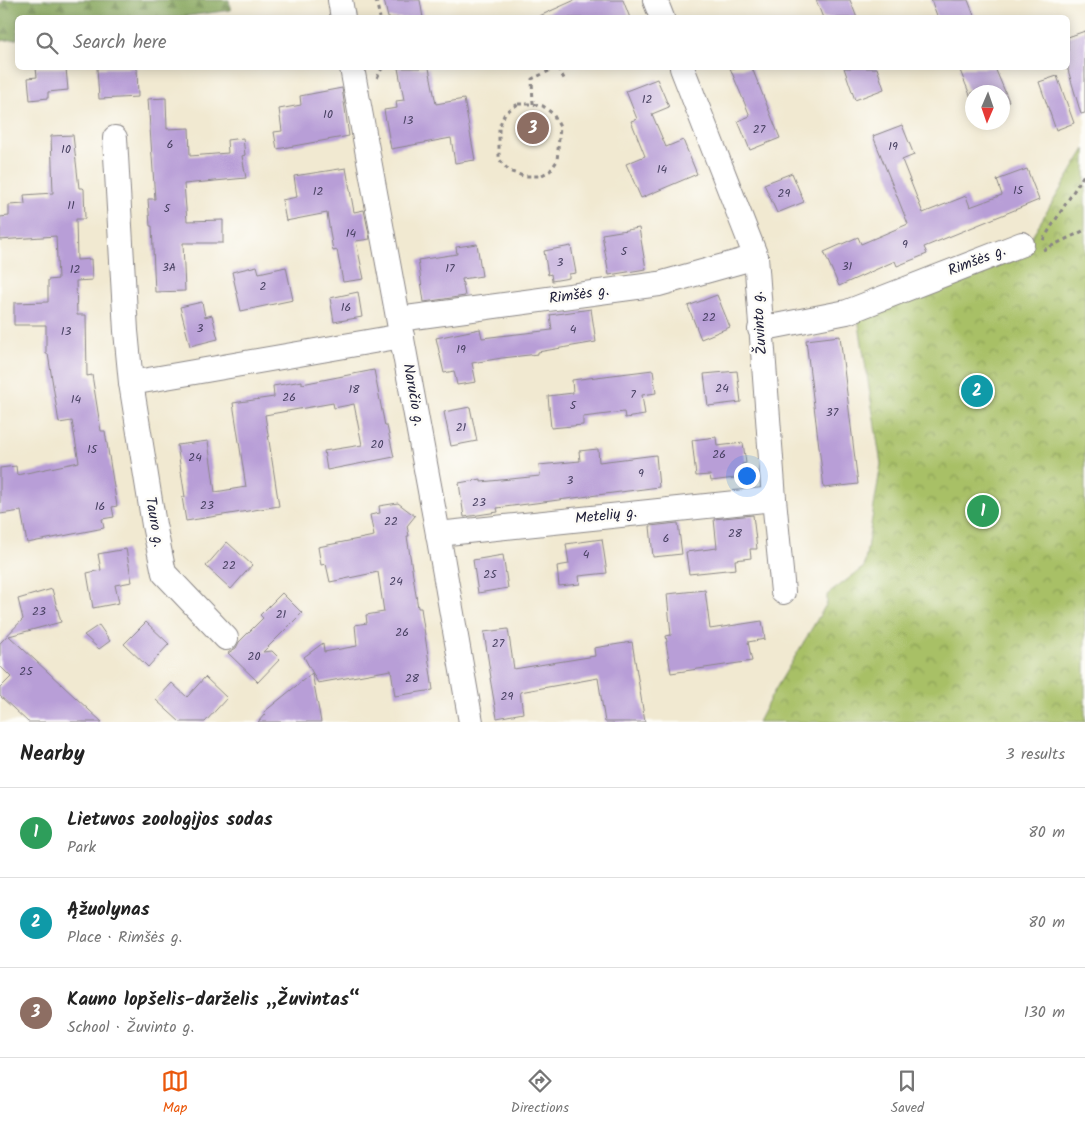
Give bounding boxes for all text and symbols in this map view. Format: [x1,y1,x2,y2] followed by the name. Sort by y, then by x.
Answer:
[15,15,1070,70] search box
[73,28,167,58] text: Search here
[33,29,61,57] icon: search
[965,85,1010,130] north arrow
[642,90,652,109] house number: 12
[323,105,333,124] house number: 10
[517,109,549,147] pin: 3
[403,111,413,130] house number: 13
[753,120,766,139] house number: 27
[167,135,173,154] house number: 6
[888,137,898,156] house number: 19
[61,140,71,159] house number: 10
[657,160,668,179] house number: 14
[1013,181,1025,200] house number: 15
[313,182,323,201] house number: 12
[778,184,791,203] house number: 29
[67,196,75,215] house number: 11
[164,199,172,218] house number: 5
[346,224,357,243] house number: 14
[902,235,908,254] house number: 9
[945,239,1009,283] street label: Rimšės g.
[621,242,629,261] house number: 5
[557,253,564,272] house number: 3
[842,257,853,276] house number: 31
[162,258,176,277] house number: 3A
[445,259,455,278] house number: 17
[70,260,80,279] house number: 12
[260,277,267,296] house number: 2
[547,279,611,311] street label: Rimšės g.
[746,290,774,356] street label: Žuvinto g.
[341,298,351,317] house number: 16
[702,308,716,327] house number: 22
[197,319,204,338] house number: 3
[570,320,577,339] house number: 4
[61,322,71,341] house number: 13
[456,340,466,359] house number: 19
[396,362,430,428] street label: Naručio g.
[961,372,993,410] pin: 2
[715,379,729,398] house number: 24
[349,380,360,399] house number: 18
[630,385,636,404] house number: 7
[282,388,296,407] house number: 26
[71,390,82,409] house number: 14
[570,396,578,415] house number: 5
[826,403,839,422] house number: 37
[456,418,467,437] house number: 21
[371,435,383,454] house number: 20
[87,440,99,459] house number: 15
[712,445,726,464] house number: 26
[188,448,202,467] house number: 24
[734,463,760,489] your location
[638,464,644,483] house number: 9
[567,471,574,490] house number: 3
[967,492,999,530] pin: 1
[472,493,486,512] house number: 23
[138,495,170,549] street label: Tauro g.
[200,496,214,515] house number: 23
[95,497,105,516] house number: 16
[574,501,638,531] street label: Metelių g.
[384,512,398,531] house number: 22
[728,524,743,543] house number: 28
[663,529,669,548] house number: 6
[583,545,590,564] house number: 4
[222,556,236,575] house number: 22
[483,565,498,584] house number: 25
[389,572,403,591] house number: 24
[32,602,46,621] house number: 23
[276,605,287,624] house number: 21
[395,623,409,642] house number: 26
[492,634,505,653] house number: 27
[248,647,260,666] house number: 20
[19,662,34,681] house number: 25
[405,669,420,688] house number: 28
[501,687,514,706] house number: 29
[20,738,85,771] text: Nearby
[1006,742,1065,767] text: 3 results
[67,805,273,835] text: Lietuvos zoologijos sodas
[34,820,38,845] text: 1
[1028,820,1065,845] text: 80 m
[67,835,96,860] text: Park
[67,895,150,925] text: Ąžuolynas
[31,910,41,935] text: 2
[1028,910,1065,935] text: 80 m
[67,925,182,950] text: Place · Rimšės g.
[67,985,360,1015] text: Kauno lopšelis-darželis „Žuvintas“
[32,1000,40,1025] text: 3
[1024,1000,1065,1025] text: 130 m
[67,1015,194,1040] text: School · Žuvinto g.
[161,1067,189,1119] tab: Map
[511,1067,569,1119] tab: Directions
[891,1067,924,1119] tab: Saved

